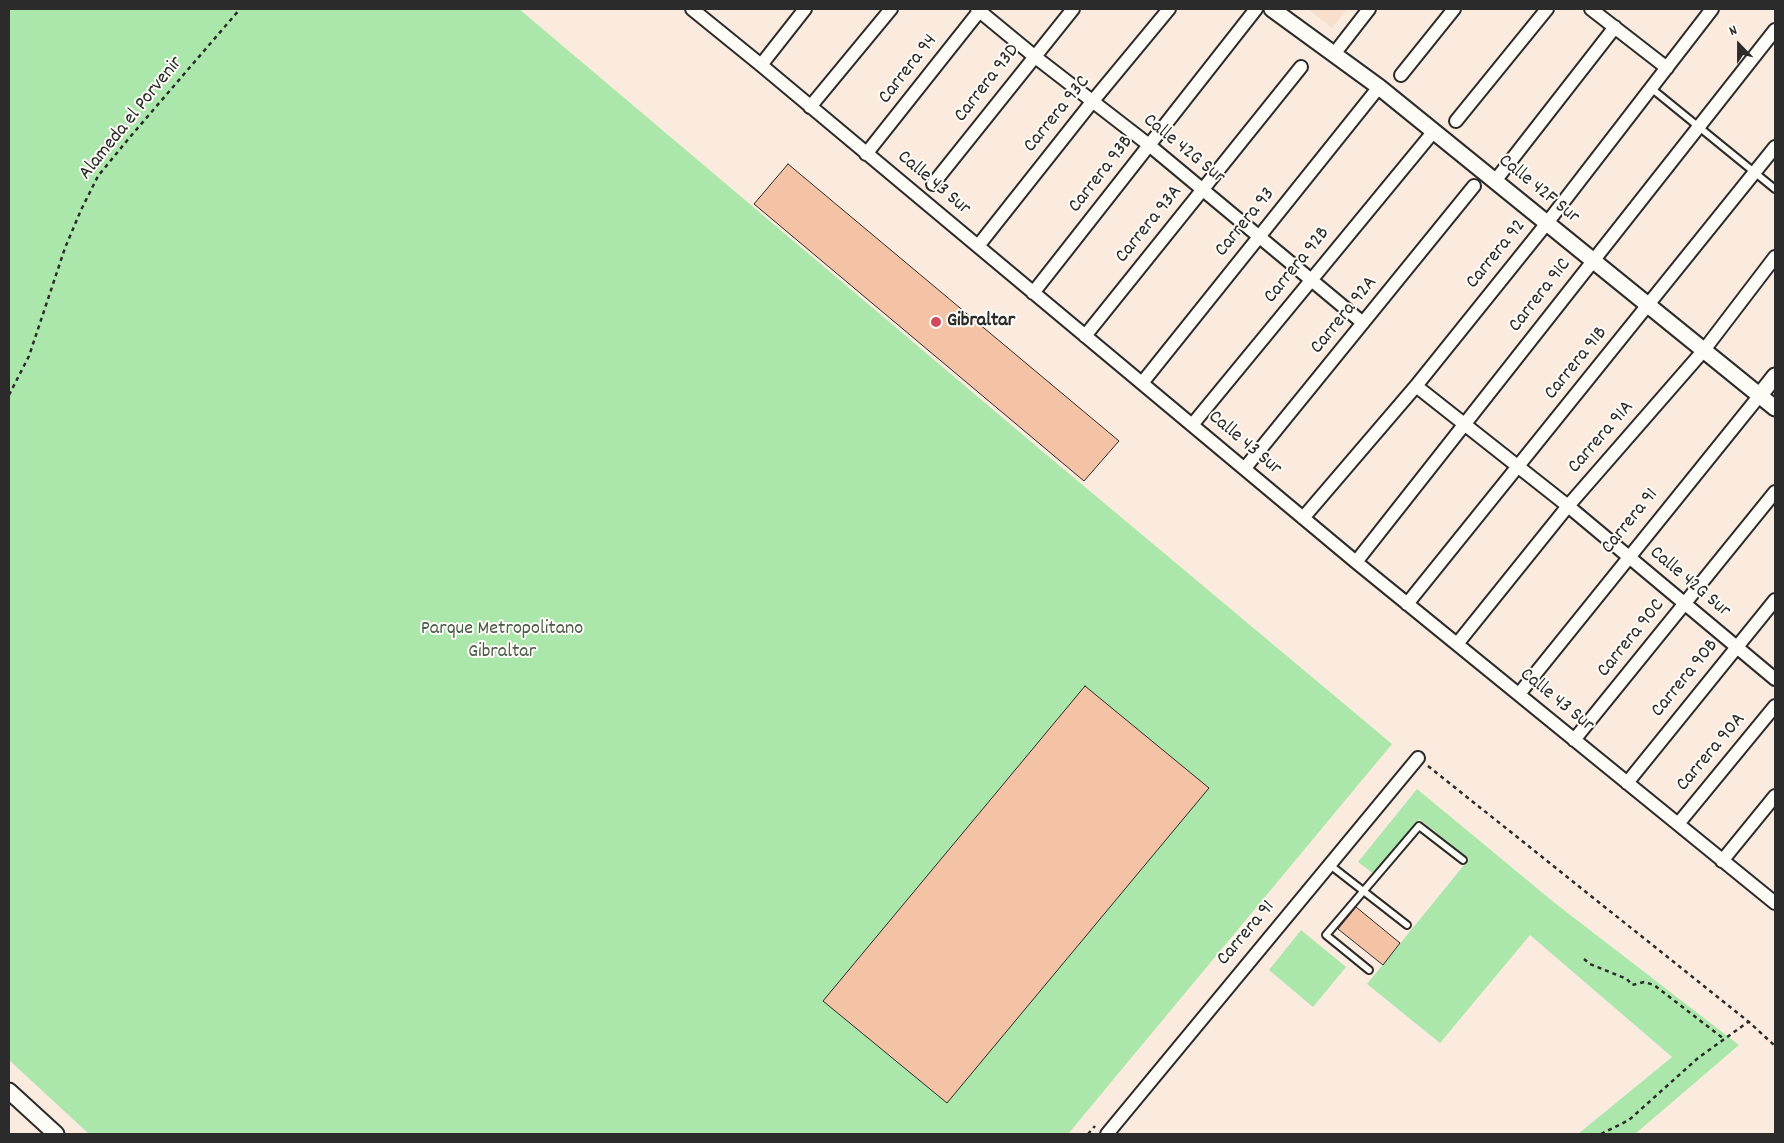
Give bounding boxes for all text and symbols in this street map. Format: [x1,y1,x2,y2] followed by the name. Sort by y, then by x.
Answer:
[1714,20,1764,70] north arrow
[1726,21,1740,42] text: N
[874,30,944,110] street label: Carrera 94
[950,40,1026,128] street label: Carrera 93D
[75,52,189,186] street label: Alameda el Porvenir
[1020,72,1096,158] street label: Carrera 93C
[1137,110,1229,190] street label: Calle 42G Sur
[1064,131,1140,219] street label: Carrera 93B
[891,146,975,222] street label: Calle 43 Sur
[1493,150,1583,230] street label: Calle 42F Sur
[1111,181,1189,269] street label: Carrera 93A
[1211,183,1281,263] street label: Carrera 93
[1462,216,1532,294] street label: Carrera 92
[1260,223,1336,309] street label: Carrera 92B
[1505,254,1577,338] street label: Carrera 91C
[1306,272,1384,360] street label: Carrera 92A
[947,310,1015,334] place label: Gibraltar
[929,315,943,329] marker: Gibraltar
[1540,323,1614,405] street label: Carrera 91B
[1564,397,1640,479] street label: Carrera 91A
[1202,406,1286,482] street label: Calle 43 Sur
[1597,484,1665,560] street label: Carrera 91
[1643,542,1735,624] street label: Calle 42G Sur
[1593,595,1671,683] street label: Carrera 90C
[421,618,583,665] park label: Parque Metropolitano Gibraltar
[1647,635,1725,723] street label: Carrera 90B
[1514,664,1598,738] street label: Calle 43 Sur
[1672,709,1752,797] street label: Carrera 90A
[1213,896,1281,972] street label: Carrera 91

